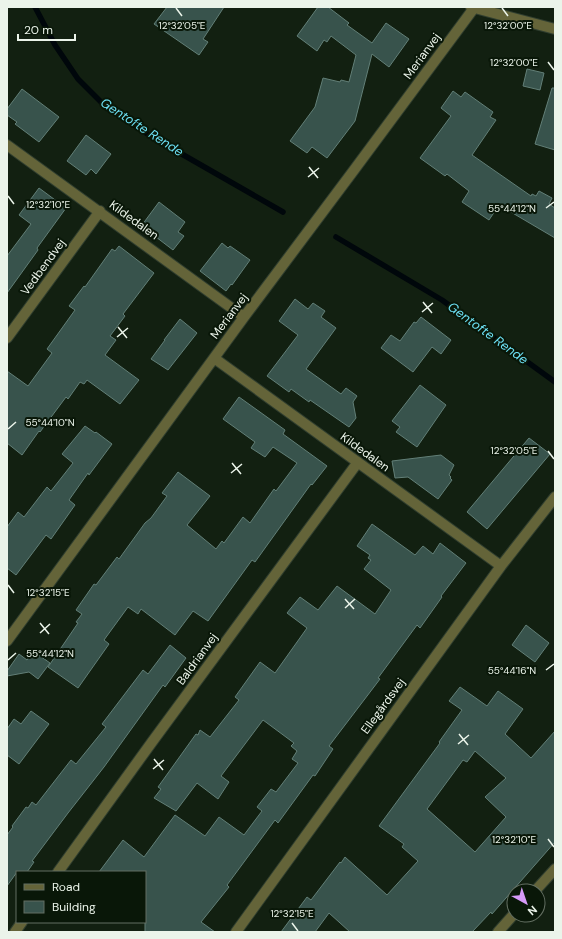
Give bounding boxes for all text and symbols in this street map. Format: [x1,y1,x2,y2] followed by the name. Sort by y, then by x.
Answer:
[18,16,75,42] scale bar
[159,19,206,32] text: 12°32'05"E
[484,19,532,32] text: 12°32'00"E
[24,22,53,38] text: 20 m
[400,30,444,82] street label: Merianvej
[490,56,538,69] text: 12°32'00"E
[97,94,187,160] water label: Gentofte Rende
[106,197,162,243] street label: Kildedalen
[26,198,70,211] text: 12°32'10"E
[488,202,536,215] text: 55°44'12"N
[17,236,69,298] street label: Vedbendvej
[207,290,251,342] street label: Merianvej
[444,298,532,368] water label: Gentofte Rende
[25,416,75,429] text: 55°44'10"N
[337,429,393,475] street label: Kildedalen
[491,444,538,457] text: 12°32'05"E
[26,586,70,599] text: 12°32'15"E
[173,630,221,688] street label: Baldrianvej
[26,647,74,660] text: 55°44'12"N
[488,664,536,677] text: 55°44'16"N
[357,675,409,737] street label: Ellegårdsvej
[492,833,536,846] text: 12°32'10"E
[16,871,146,923] legend
[52,879,80,895] text: Road
[506,883,546,923] north arrow
[52,899,96,915] text: Building
[525,903,540,919] text: N
[270,907,314,920] text: 12°32'15"E

